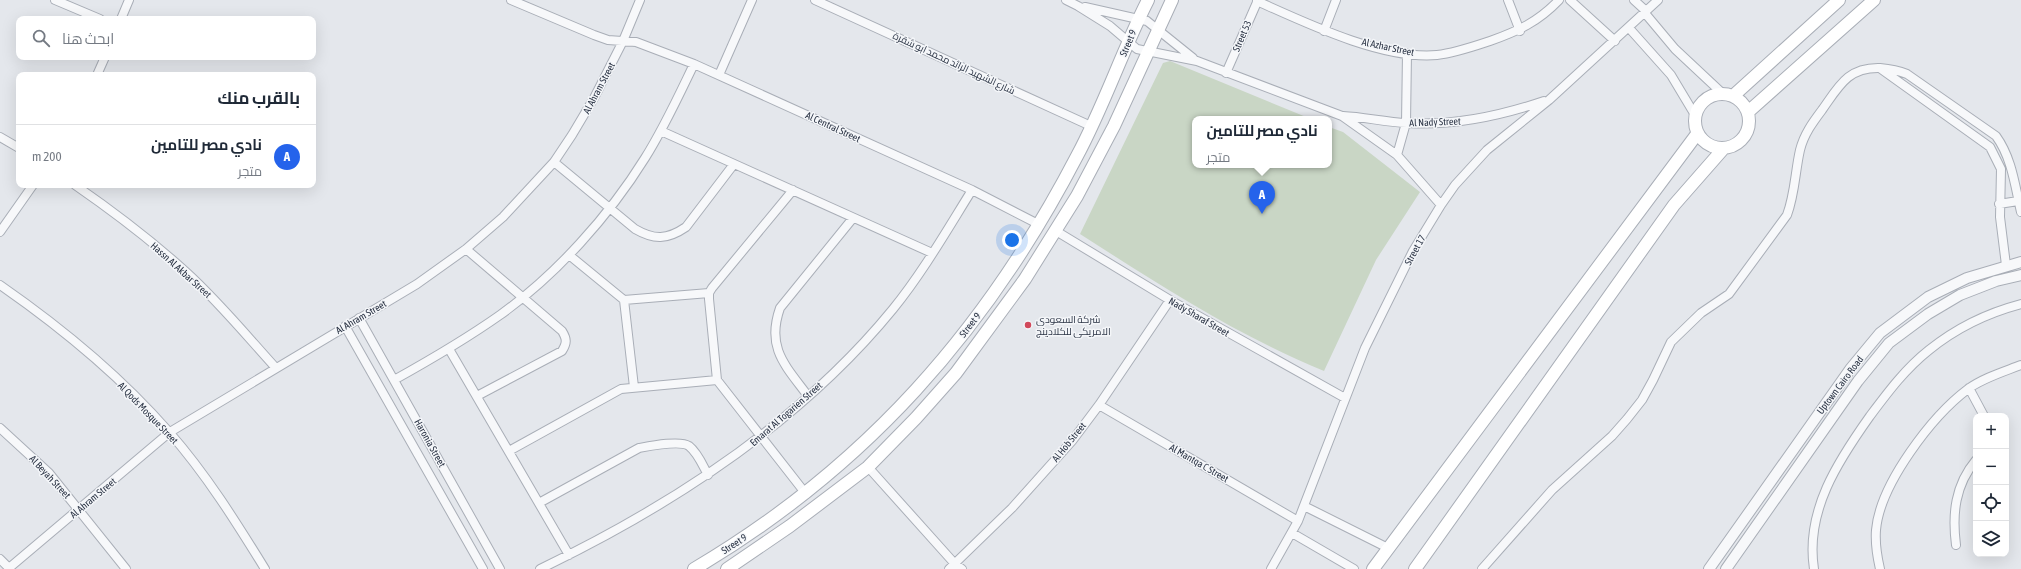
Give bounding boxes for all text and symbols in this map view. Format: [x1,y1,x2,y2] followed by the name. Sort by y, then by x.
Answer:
[16,16,316,60] search box
[1231,19,1254,53] street label: Street 53
[30,27,52,49] icon: search
[1117,28,1139,58] street label: Street 9
[62,30,114,47] text: ابحث هنا
[891,30,1017,97] street label: شارع الشهيد الرائد محمد ابو شقرة
[1361,36,1415,58] street label: Al Azhar Street
[581,60,617,116] street label: Al Ahram Street
[217,88,300,108] text: بالقرب منك
[804,110,862,145] street label: Al Central Street
[1192,116,1332,168] popup
[1409,116,1461,128] street label: Al Nady Street
[1206,122,1318,139] text: نادي مصر للتامين
[151,136,262,153] text: نادي مصر للتامين
[32,149,62,164] text: 200 m
[284,149,290,164] text: A
[1206,150,1230,165] text: متجر
[238,164,262,179] text: متجر
[1249,181,1275,214] pin: A
[1002,230,1022,250] your location
[1402,233,1428,267] street label: Street 17
[148,240,214,300] street label: Hassn Al Akbar Street
[1167,295,1231,339] street label: Nady Sharaf Street
[334,298,388,336] street label: Al Ahram Street
[957,310,983,339] street label: Street 9
[1036,314,1111,338] place label: شركة السعودى الامريكى للكلادينج
[1023,320,1033,330] marker: شركة السعودى الامريكى للكلادينج
[1815,354,1866,416] street label: Uptown Cairo Road
[116,380,180,446] street label: Al Qods Mosque Street
[748,380,824,448] street label: Emarat Al Togarien Street
[1973,413,2009,557] map controls
[1973,413,2009,449] button: +
[412,417,448,469] street label: Haronia Street
[1050,420,1088,464] street label: Al Hob Street
[1167,442,1231,484] street label: Al Mantqa C Street
[1973,449,2009,485] button: −
[27,453,73,501] street label: Al Beyah Street
[68,476,118,520] street label: Al Ahram Street
[1973,485,2009,521] button: locate
[1973,521,2009,557] button: layers
[719,532,749,556] street label: Street 9

